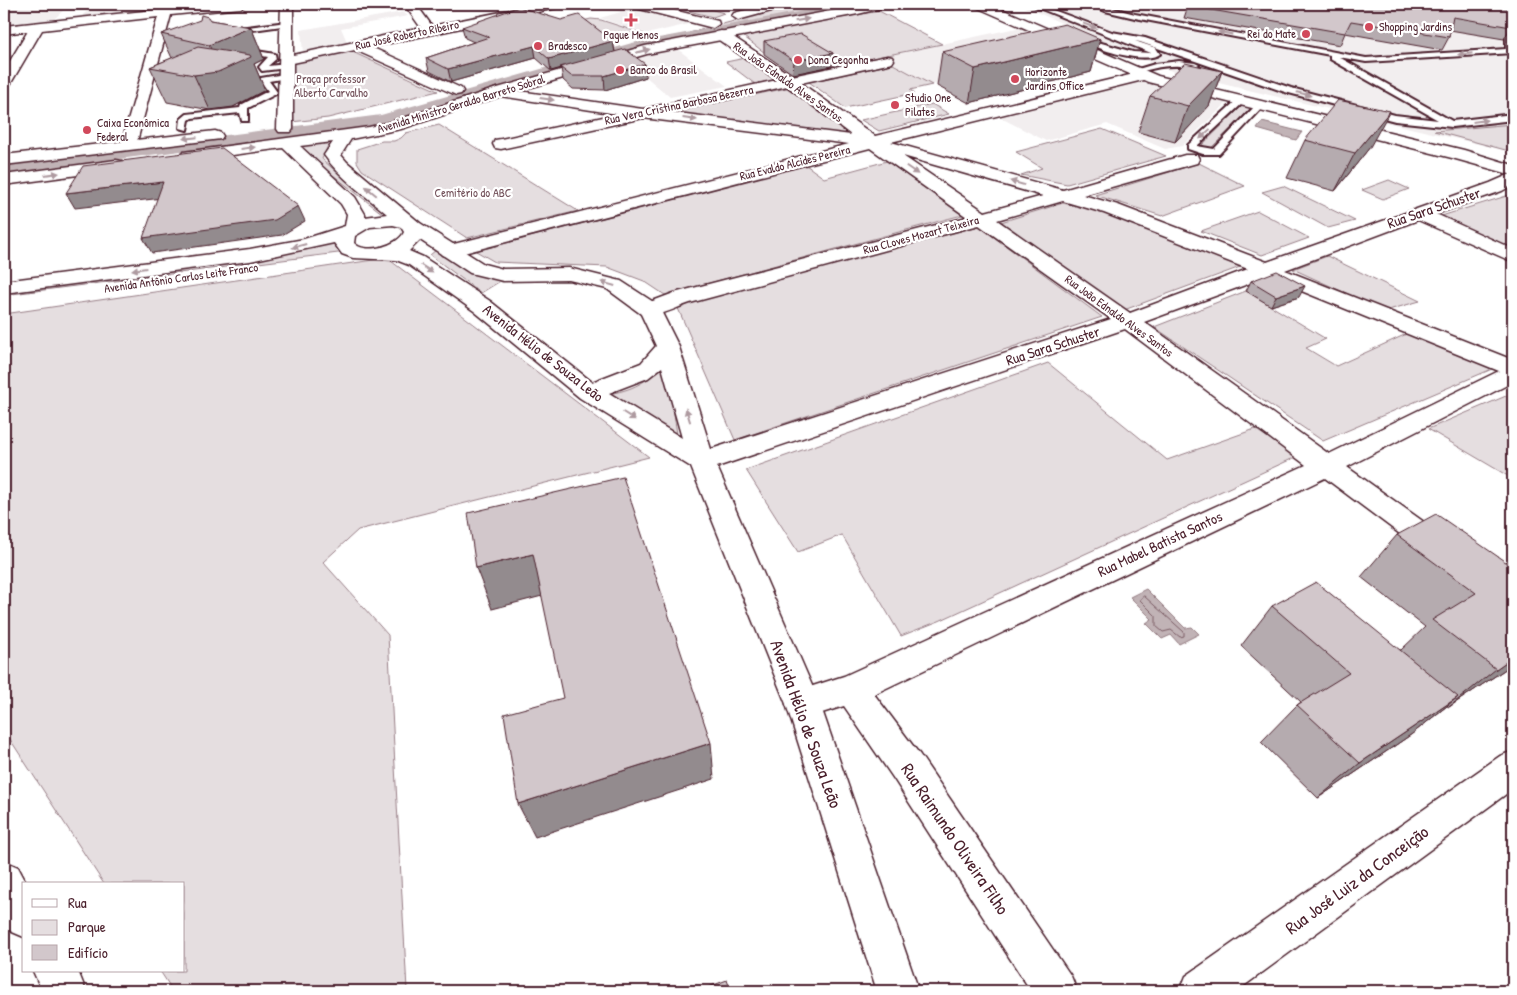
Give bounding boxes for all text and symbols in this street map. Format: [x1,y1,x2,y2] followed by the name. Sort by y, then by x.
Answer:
[625,14,637,26] marker: Pague Menos
[354,15,460,54] street label: Rua José Roberto Ribeiro
[795,16,811,24] one-way arrow
[1379,18,1452,35] place label: Shopping Jardins
[1363,21,1375,33] marker: Shopping Jardins
[1083,22,1098,30] one-way arrow
[1247,25,1296,42] place label: Rei do Mate
[604,26,659,43] place label: Pague Menos
[1300,28,1312,40] marker: Rei do Mate
[1218,29,1233,37] one-way arrow
[548,37,587,54] place label: Bradesco
[730,37,847,126] street label: Rua João Ednaldo Alves Santos
[532,40,544,52] marker: Bradesco
[635,47,650,55] one-way arrow
[1456,50,1472,58] one-way arrow
[808,51,868,68] place label: Dona Cegonha
[792,54,804,66] marker: Dona Cegonha
[630,61,697,78] place label: Banco do Brasil
[1025,63,1084,94] place label: Horizonte Jardins Office
[614,64,626,76] marker: Banco do Brasil
[294,70,368,101] park label: Praça professor Alberto Carvalho
[375,70,547,137] street label: Avenida Ministro Geraldo Barreto Sobral
[1009,73,1021,85] marker: Horizonte Jardins Office
[603,80,755,129] street label: Rua Vera Cristina Barbosa Bezerra
[905,89,951,120] place label: Studio One Pilates
[1296,91,1311,99] one-way arrow
[539,95,555,103] one-way arrow
[889,99,901,111] marker: Studio One Pilates
[96,114,169,145] place label: Caixa Econômica Federal
[682,115,698,123] one-way arrow
[1472,117,1488,125] one-way arrow
[81,124,93,136] marker: Caixa Econômica Federal
[1199,128,1211,140] one-way arrow
[182,135,198,143] one-way arrow
[738,141,852,184] street label: Rua Evaldo Alcides Pereira
[240,144,256,152] one-way arrow
[905,165,919,175] one-way arrow
[44,170,60,178] one-way arrow
[1009,179,1024,187] one-way arrow
[1384,182,1484,233] street label: Rua Sara Schuster
[435,184,512,201] park label: Cemitério do ABC
[365,185,377,197] one-way arrow
[861,211,981,258] street label: Rua CLoves Mozart Teixeira
[292,242,307,250] one-way arrow
[103,258,259,297] street label: Avenida Antônio Carlos Leite Franco
[420,264,434,273] one-way arrow
[130,266,146,274] one-way arrow
[1062,270,1177,361] street label: Rua João Ednaldo Alves Santos
[600,279,615,287] one-way arrow
[479,299,608,406] street label: Avenida Hélio de Souza Leão
[1003,320,1103,371] street label: Rua Sara Schuster
[684,408,692,423] one-way arrow
[622,411,635,421] one-way arrow
[1094,505,1226,582] street label: Rua Mabel Batista Santos
[764,636,849,811] street label: Avenida Hélio de Souza Leão
[895,758,1015,919] street label: Rua Raimundo Oliveira Filho
[1280,819,1433,940] street label: Rua José Luiz da Conceição
[22,882,185,972] legend
[68,892,87,913] text: Rua
[68,916,106,937] text: Parque
[68,942,108,963] text: Edifício

